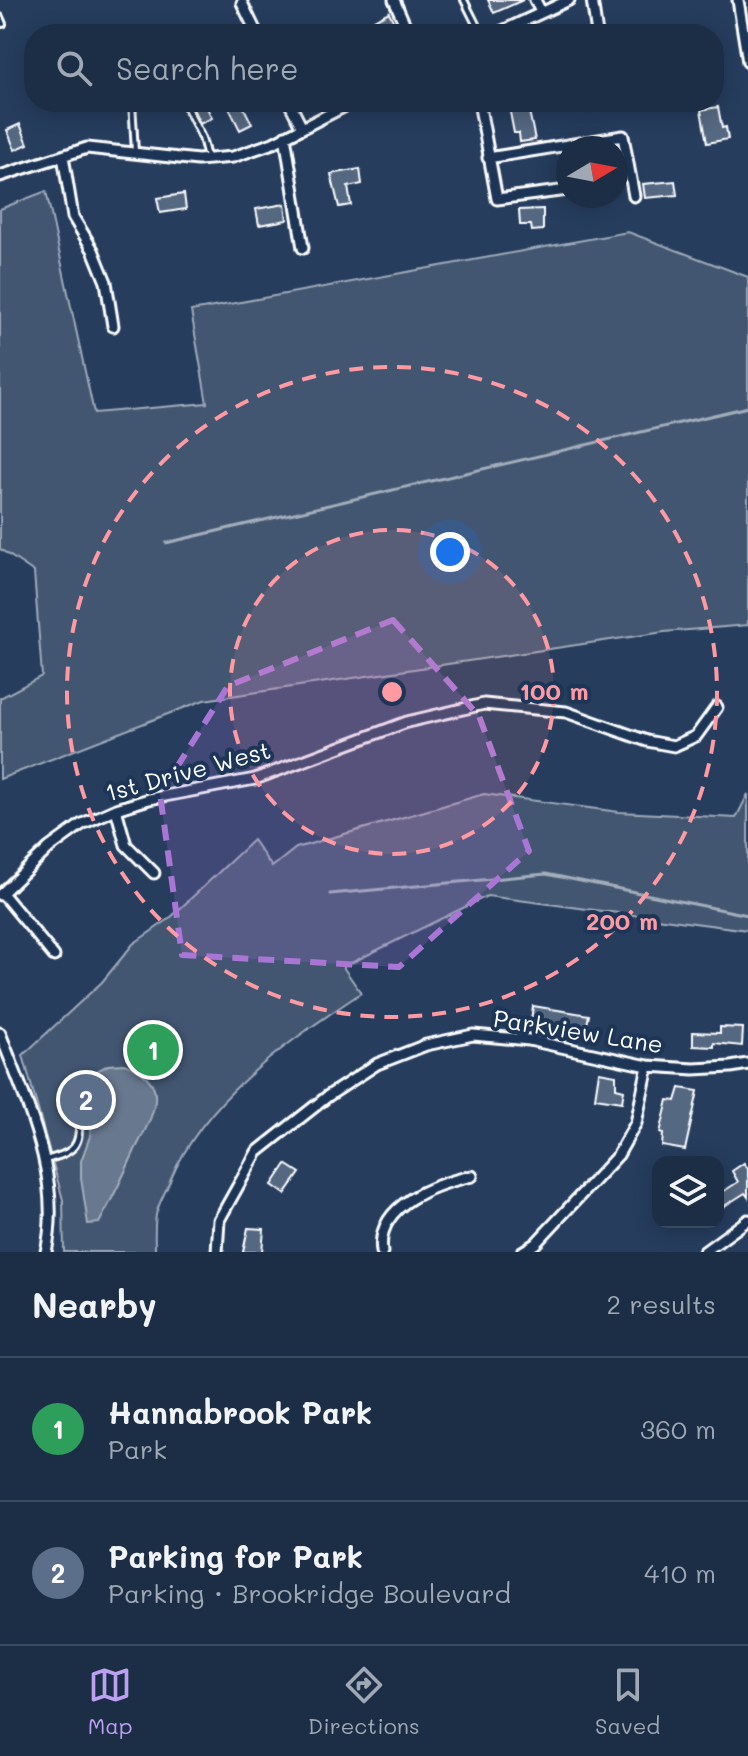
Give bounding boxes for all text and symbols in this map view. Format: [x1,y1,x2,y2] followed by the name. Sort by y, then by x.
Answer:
[24,24,724,112] search box
[52,46,96,90] icon: search
[116,48,299,88] text: Search here
[556,136,628,208] north arrow
[430,532,470,572] your location
[519,675,589,706] text: 100 m
[378,678,406,706] centre of rings
[102,734,274,808] street label: 1st Drive West
[586,905,658,936] text: 200 m
[491,1002,665,1059] street label: Parkview Lane
[127,1020,179,1080] pin: 1
[60,1070,112,1130] pin: 2
[652,1156,724,1228] map controls
[652,1156,724,1228] button: layers
[32,1282,157,1327] text: Nearby
[607,1287,716,1321] text: 2 results
[108,1392,372,1432] text: Hannabrook Park
[52,1412,64,1446] text: 1
[640,1412,716,1446] text: 360 m
[108,1432,167,1466] text: Park
[108,1536,363,1576] text: Parking for Park
[51,1556,65,1590] text: 2
[644,1556,716,1590] text: 410 m
[108,1576,511,1610] text: Parking · Brookridge Boulevard
[88,1663,133,1740] tab: Map
[308,1663,420,1740] tab: Directions
[595,1663,660,1740] tab: Saved

